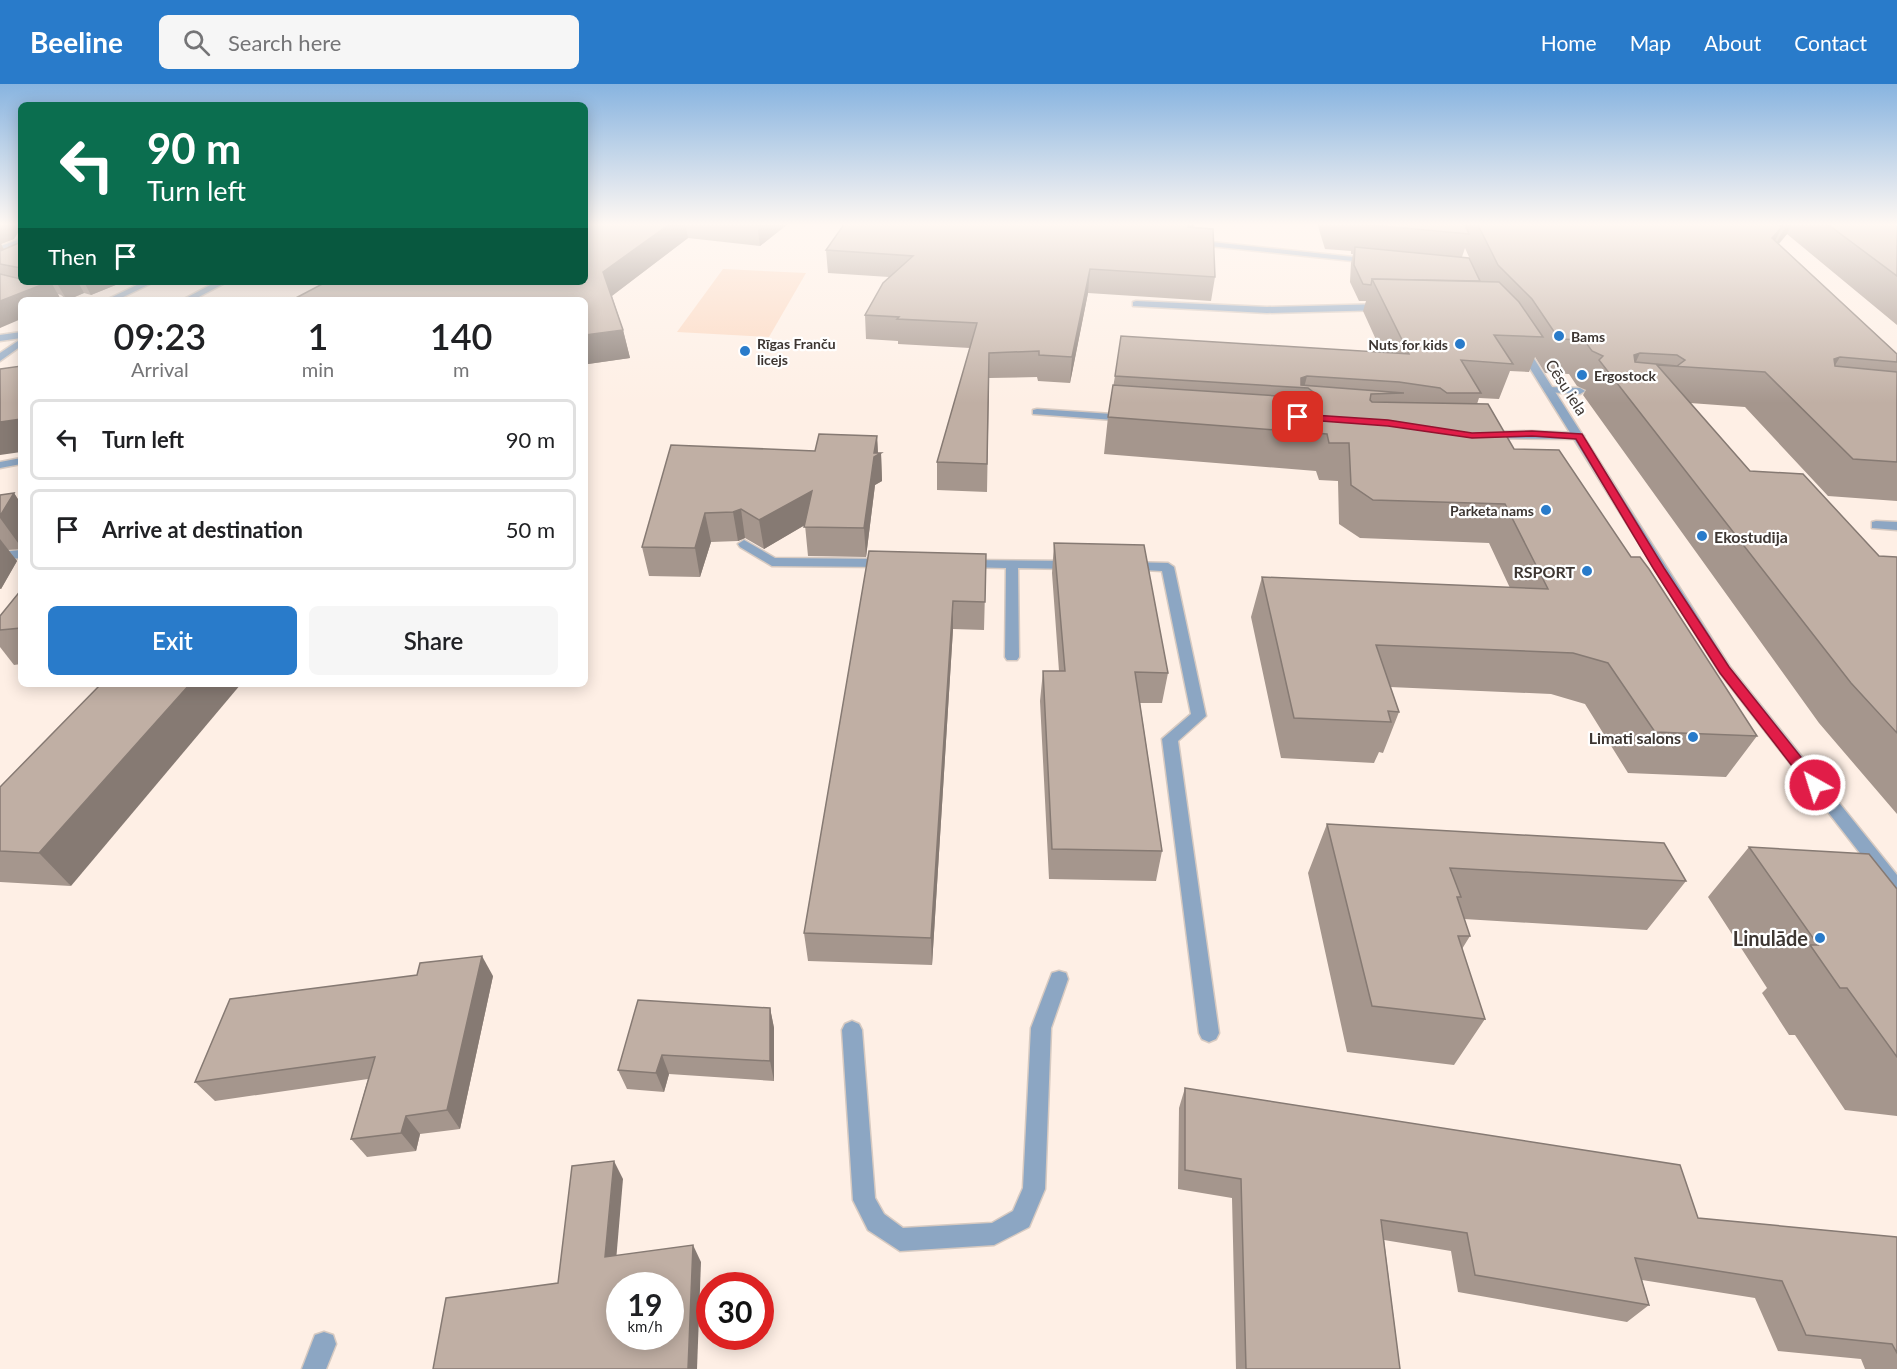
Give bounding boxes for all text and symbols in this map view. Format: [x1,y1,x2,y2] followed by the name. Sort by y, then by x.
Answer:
[159,15,579,69] search box
[30,25,123,59] text: Beeline
[180,26,213,59] icon: search
[228,29,341,56] text: Search here
[1541,30,1597,55] text: Home
[1630,30,1671,55] text: Map
[1704,30,1761,55] text: About
[1794,30,1867,55] text: Contact
[147,123,241,173] text: 90 m
[48,126,126,204] icon: left
[147,174,246,207] text: Turn left
[109,240,142,273] icon: arrive
[48,243,97,270] text: Then
[114,314,206,358] text: 09:23
[308,314,328,358] text: 1
[430,314,492,358] text: 140
[1571,328,1605,345] place label: Bams
[1552,329,1566,343] marker: Bams
[757,335,836,368] place label: Rīgas Franču licejs
[1368,336,1448,353] place label: Nuts for kids
[1453,337,1467,351] marker: Nuts for kids
[738,344,752,358] marker: Rīgas Franču licejs
[1542,355,1592,419] street label: Cēsu iela
[131,357,189,381] text: Arrival
[302,357,334,381] text: min
[453,357,469,381] text: m
[1594,367,1656,384] place label: Ergostock
[1575,368,1589,382] marker: Ergostock
[1272,391,1323,442] pin
[1281,400,1314,433] icon: arrive
[51,423,84,456] icon: left
[102,426,184,453] text: Turn left
[506,426,555,453] text: 90 m
[1450,502,1534,519] place label: Parketa nams
[1539,503,1553,517] marker: Parketa nams
[51,513,84,546] icon: arrive
[102,516,303,543] text: Arrive at destination
[506,516,555,543] text: 50 m
[1714,527,1788,546] place label: Ekostudija
[1695,529,1709,543] marker: Ekostudija
[1514,562,1575,581] place label: RSPORT
[1580,564,1594,578] marker: RSPORT
[48,606,297,675] button: Exit
[309,606,558,675] button: Share
[1589,728,1681,747] place label: Limati salons
[1686,730,1700,744] marker: Limati salons
[1783,753,1847,817] position arrow
[1733,926,1808,950] place label: Linulāde
[1813,931,1827,945] marker: Linulāde
[696,1272,774,1350] speed limit sign: 30
[628,1286,662,1322] text: 19
[627,1317,663,1335] text: km/h

